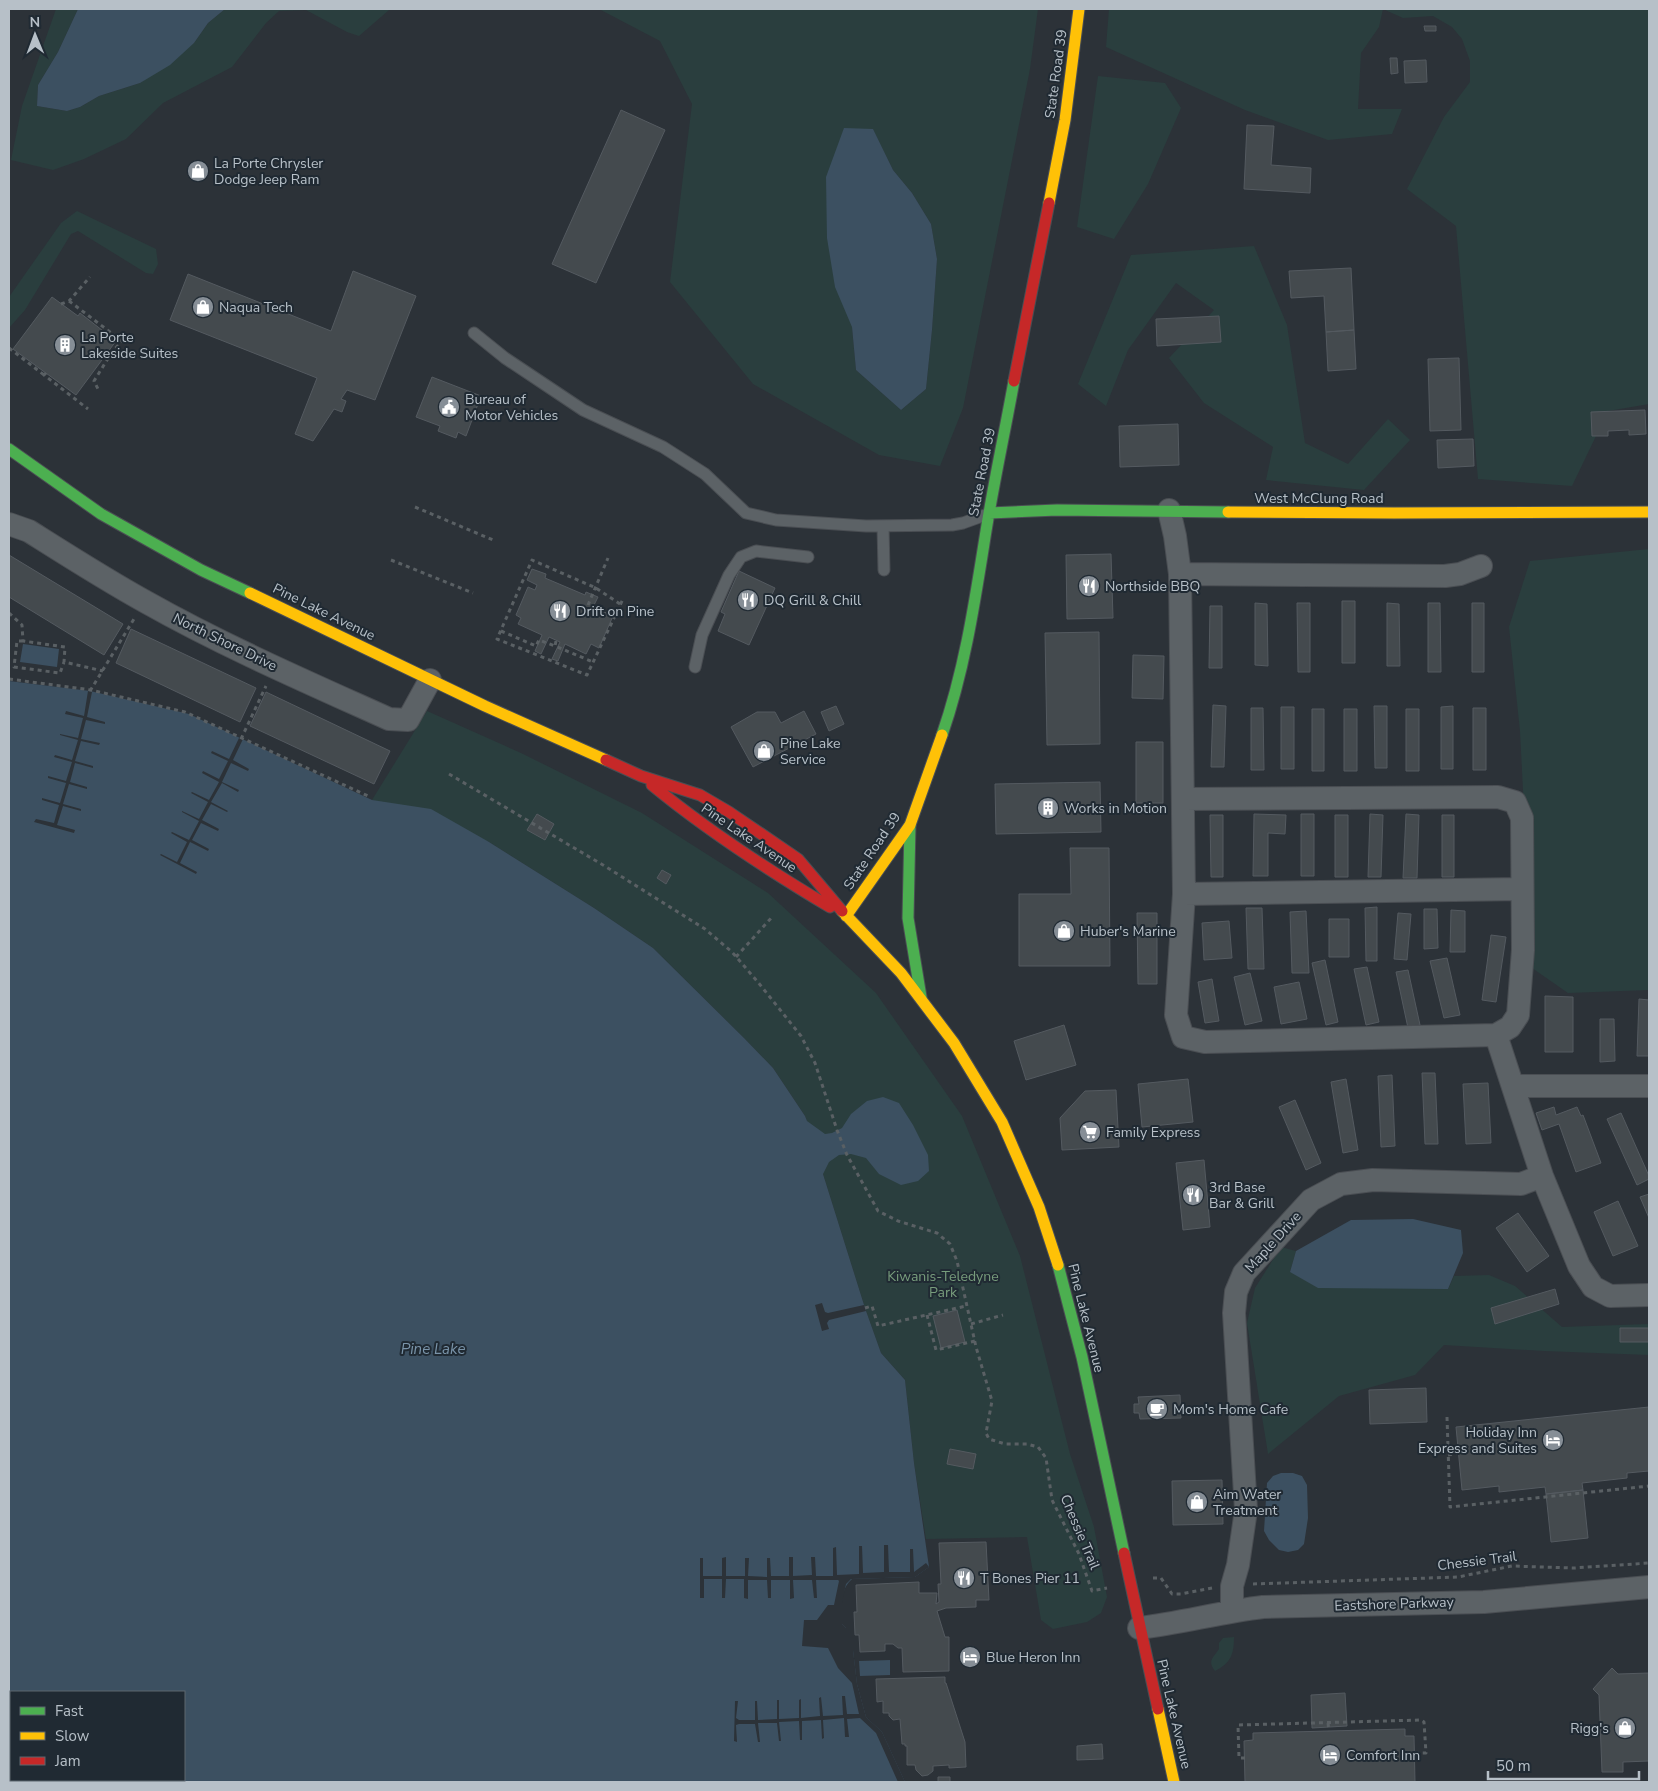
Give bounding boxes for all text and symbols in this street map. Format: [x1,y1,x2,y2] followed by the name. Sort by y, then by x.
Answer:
[10,10,60,60] north arrow
[29,13,40,32] text: N
[1040,28,1072,120] street label: State Road 39
[214,154,323,189] place label: La Porte Chrysler Dodge Jeep Ram
[186,159,210,183] shop icon: La Porte Chrysler Dodge Jeep Ram
[191,295,215,319] shop icon: Naqua Tech
[219,298,293,317] place label: Naqua Tech
[81,328,178,363] place label: La Porte Lakeside Suites
[53,333,77,357] building icon: La Porte Lakeside Suites
[465,390,558,425] place label: Bureau of Motor Vehicles
[437,395,461,419] public building icon: Bureau of Motor Vehicles
[964,426,1000,518] street label: State Road 39
[1254,489,1384,508] street label: West McClung Road
[1077,574,1101,598] restaurant icon: Northside BBQ
[1105,577,1200,596] place label: Northside BBQ
[270,579,378,645] street label: Pine Lake Avenue
[736,588,760,612] restaurant icon: DQ Grill & Chill
[764,591,862,610] place label: DQ Grill & Chill
[548,599,572,623] restaurant icon: Drift on Pine
[576,602,654,621] place label: Drift on Pine
[170,609,280,675] street label: North Shore Drive
[780,734,840,769] place label: Pine Lake Service
[752,739,776,763] shop icon: Pine Lake Service
[1036,796,1060,820] building icon: Works in Motion
[697,799,801,877] street label: Pine Lake Avenue
[1064,799,1167,818] place label: Works in Motion
[839,808,905,894] street label: State Road 39
[1052,919,1076,943] shop icon: Huber's Marine
[1080,922,1176,941] place label: Huber's Marine
[1078,1120,1102,1144] supermarket icon: Family Express
[1106,1123,1201,1142] place label: Family Express
[1209,1178,1275,1213] place label: 3rd Base Bar & Grill
[1181,1183,1205,1207] restaurant icon: 3rd Base Bar & Grill
[1241,1207,1305,1277] street label: Maple Drive
[1063,1262,1109,1374] street label: Pine Lake Avenue
[887,1267,999,1302] park label: Kiwanis-Teledyne Park
[401,1339,465,1359] water label: Pine Lake
[1145,1397,1169,1421] cafe icon: Mom's Home Cafe
[1173,1400,1288,1419] place label: Mom's Home Cafe
[1418,1423,1537,1458] place label: Holiday Inn Express and Suites
[1541,1428,1565,1452] hotel icon: Holiday Inn Express and Suites
[1213,1485,1281,1520] place label: Aim Water Treatment
[1185,1490,1209,1514] shop icon: Aim Water Treatment
[1056,1492,1105,1573] street label: Chessie Trail
[1436,1547,1519,1575] street label: Chessie Trail
[952,1566,976,1590] restaurant icon: T Bones Pier 11
[980,1569,1080,1588] place label: T Bones Pier 11
[1334,1592,1455,1616] street label: Eastshore Parkway
[958,1645,982,1669] hotel icon: Blue Heron Inn
[986,1648,1080,1667] place label: Blue Heron Inn
[1152,1657,1196,1771] street label: Pine Lake Avenue
[10,1691,185,1781] legend
[55,1701,84,1721] text: Fast
[1613,1716,1637,1740] shop icon: Rigg's
[1570,1719,1609,1738] place label: Rigg's
[55,1726,90,1746] text: Slow
[1318,1743,1342,1767] hotel icon: Comfort Inn
[1346,1746,1420,1765] place label: Comfort Inn
[1488,1748,1639,1780] scale bar
[54,1751,81,1771] text: Jam
[1496,1756,1531,1776] text: 50 m

